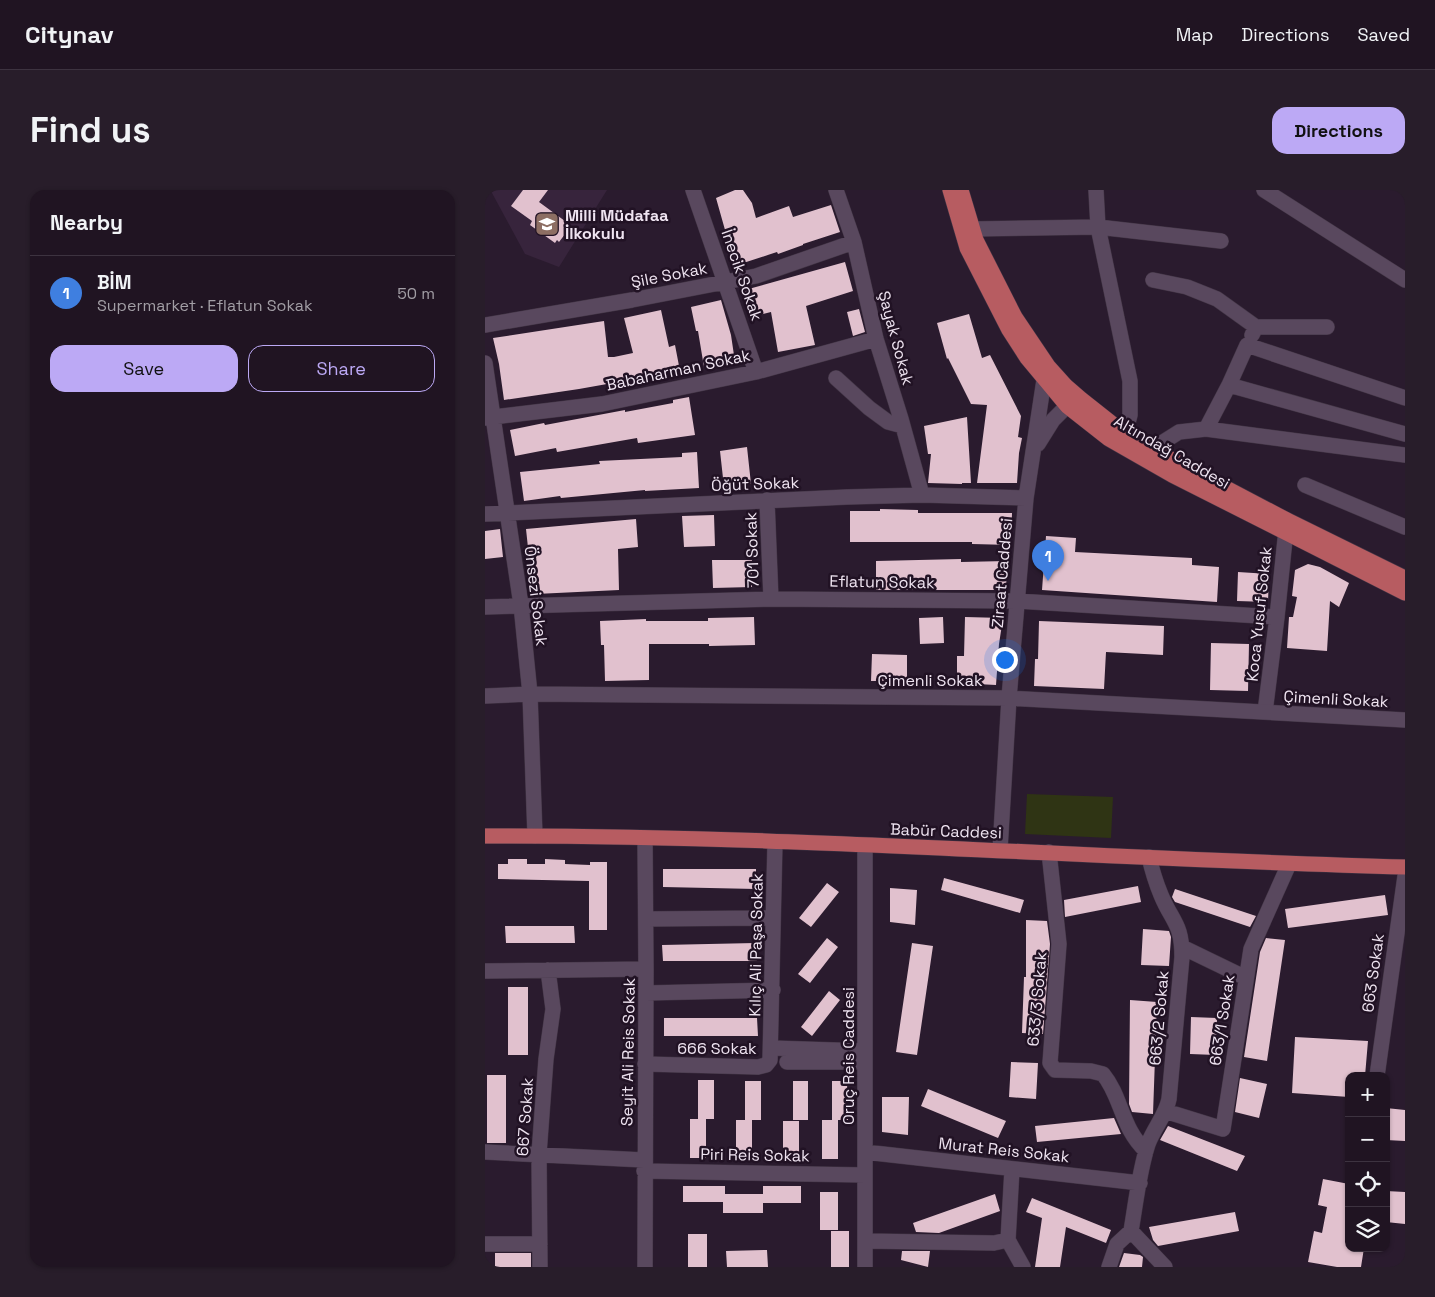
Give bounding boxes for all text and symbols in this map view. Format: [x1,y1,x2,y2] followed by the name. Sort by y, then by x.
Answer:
[25,19,114,50] text: Citynav
[1176,23,1213,46] text: Map
[1241,23,1330,46] text: Directions
[1358,23,1410,46] text: Saved
[1272,107,1405,154] button: Directions
[30,108,151,152] text: Find us
[565,205,668,244] place label: Milli Müdafaa İlkokulu
[50,209,123,236] text: Nearby
[534,211,560,237] school or university icon: Milli Müdafaa İlkokulu
[717,227,768,324] street label: İnecik Sokak
[629,257,709,293] street label: Şile Sokak
[97,270,131,295] text: BİM
[62,283,70,304] text: 1
[397,283,435,304] text: 50 m
[873,289,919,388] street label: Şayak Sokak
[97,295,313,316] text: Supermarket · Eflatun Sokak
[604,344,753,396] street label: Babaharman Sokak
[50,345,238,392] button: Save
[248,345,435,392] button: Share
[1110,410,1234,494] street label: Altındağ Caddesi
[711,472,800,496] street label: Öğüt Sokak
[740,511,764,588] street label: 701 Sokak
[987,517,1017,629] street label: Ziraat Caddesi
[1032,540,1064,581] pin: 1
[519,545,553,647] street label: Önsezi Sokak
[1241,545,1277,683] street label: Koca Yusuf Sokak
[829,571,935,593] street label: Eflatun Sokak
[992,647,1018,673] your location
[877,670,983,691] street label: Çimenli Sokak
[1283,686,1389,712] street label: Çimenli Sokak
[890,819,1002,843] street label: Babür Caddesi
[744,873,768,1017] street label: Kılıç Ali Paşa Sokak
[1357,932,1389,1014] street label: 663 Sokak
[1022,951,1052,1047] street label: 633/3 Sokak
[1144,969,1174,1066] street label: 663/2 Sokak
[1204,973,1240,1067] street label: 663/1 Sokak
[616,977,640,1126] street label: Seyit Ali Reis Sokak
[838,987,859,1125] street label: Oruç Reis Caddesi
[677,1038,757,1059] street label: 666 Sokak
[1345,1072,1390,1252] map controls
[1345,1072,1390,1117] button: +
[512,1077,538,1157] street label: 667 Sokak
[1345,1117,1390,1162] button: −
[938,1133,1071,1167] street label: Murat Reis Sokak
[700,1144,810,1166] street label: Piri Reis Sokak
[1345,1162,1390,1207] button: locate
[1345,1207,1390,1252] button: layers

